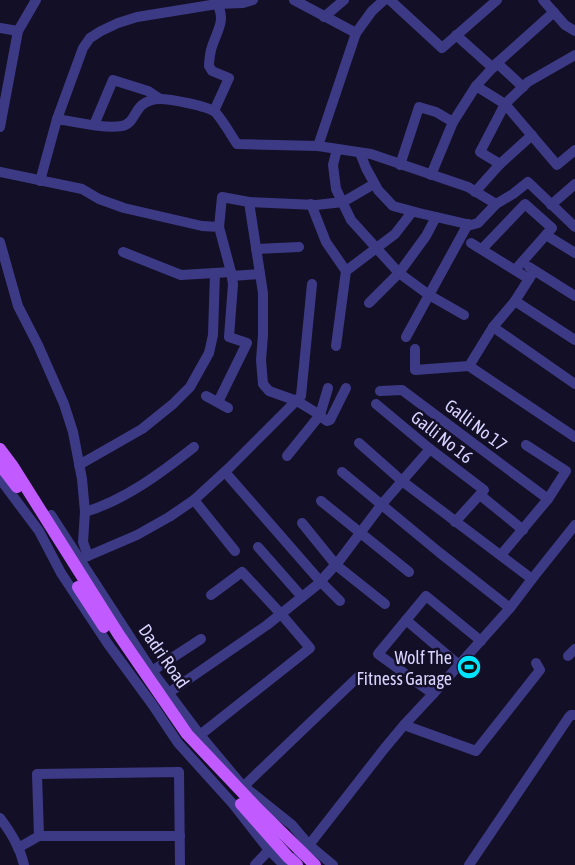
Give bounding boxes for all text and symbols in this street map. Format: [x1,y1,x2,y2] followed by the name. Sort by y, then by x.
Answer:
[441,395,511,455] street label: Galli No 17
[407,406,477,468] street label: Galli No 16
[134,620,194,692] street label: Dadri Road
[357,647,452,689] place label: Wolf The Fitness Garage
[456,654,482,680] sports icon: Wolf The Fitness Garage

